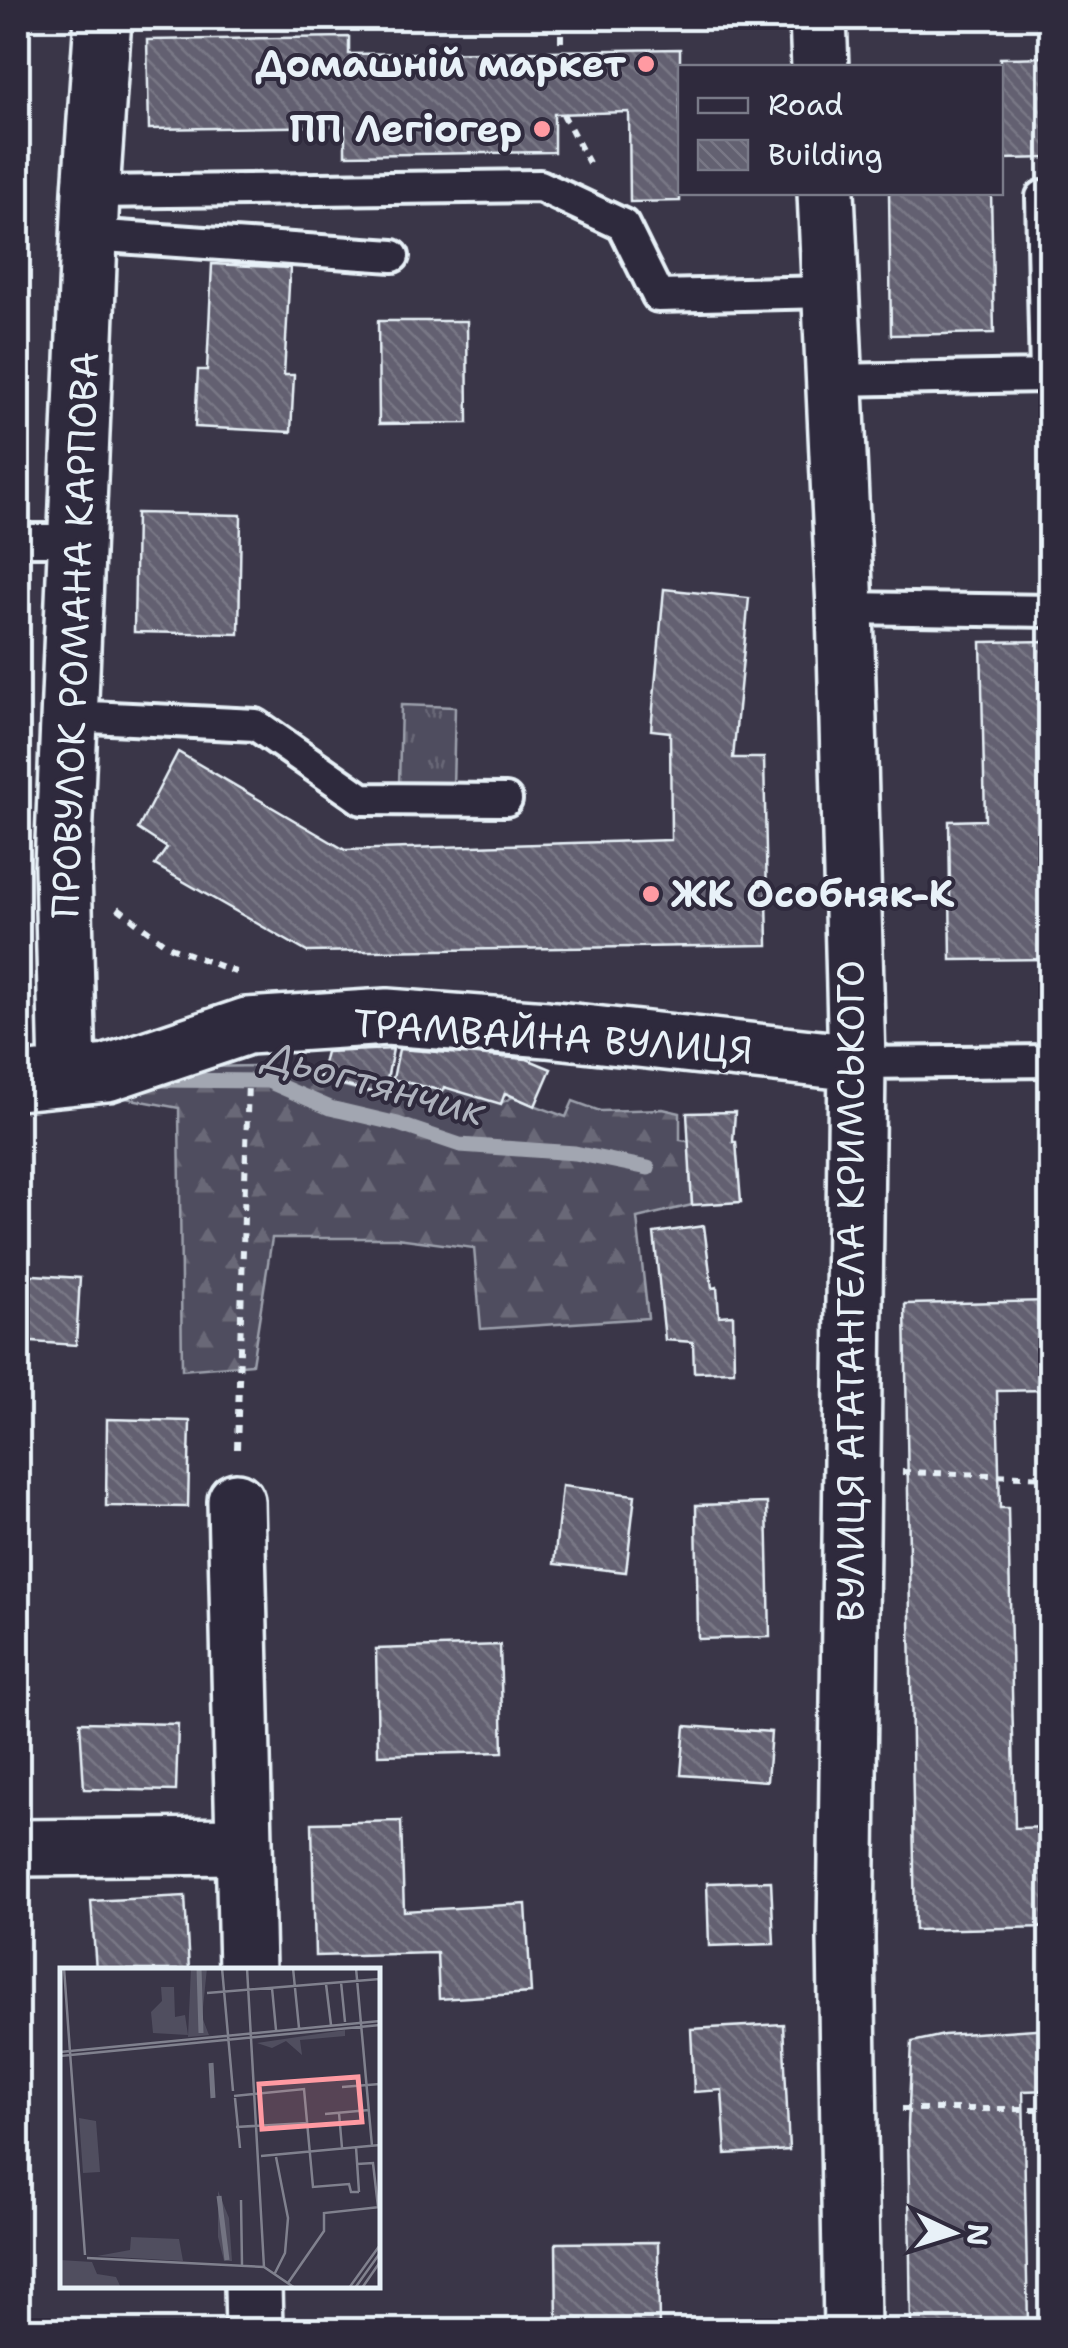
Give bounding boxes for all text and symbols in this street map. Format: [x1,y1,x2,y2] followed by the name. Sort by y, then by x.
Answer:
[256,38,626,89] place label: Домашній маркет
[635,53,657,75] marker: Домашній маркет
[678,65,1003,195] legend
[768,84,843,125] text: Road
[289,103,522,154] place label: ПП Легіогер
[531,118,553,140] marker: ПП Легіогер
[768,134,883,175] text: Building
[39,351,110,919] street label: ПРОВУЛОК РОМАНА КАРПОВА
[671,868,955,919] place label: ЖК Особняк-К
[640,883,662,905] marker: ЖК Особняк-К
[825,960,876,1622] street label: ВУЛИЦЯ АГАТАНГЕЛА КРИМСЬКОГО
[352,997,754,1076] street label: ТРАМВАЙНА ВУЛИЦЯ
[257,1027,492,1139] water label: Дьогтянчик
[60,1968,380,2288] inset map
[903,2183,1003,2283] north arrow
[958,2222,998,2247] text: N

